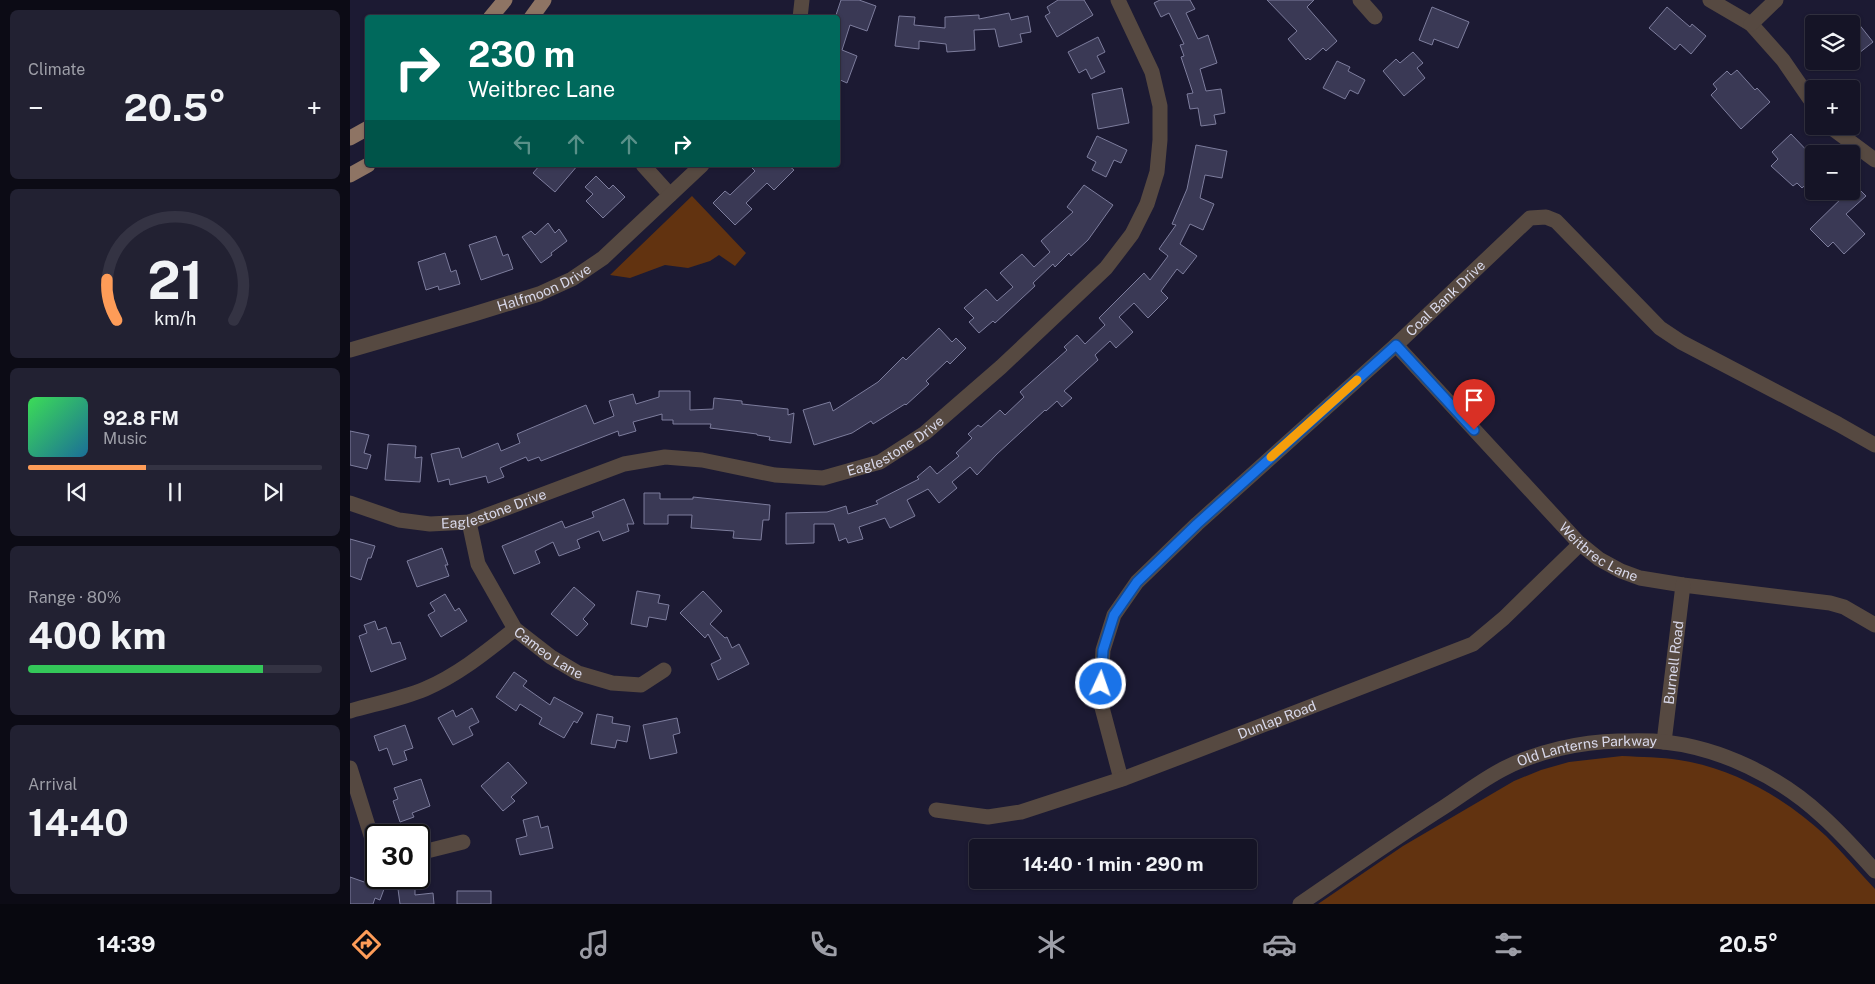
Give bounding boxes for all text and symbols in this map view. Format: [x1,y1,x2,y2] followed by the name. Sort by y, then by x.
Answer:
[1805,15,1860,200] map controls
[1805,15,1860,70] button: layers
[468,34,575,75] text: 230 m
[385,35,450,100] icon: right
[28,60,85,79] text: Climate
[468,76,615,102] text: Weitbrec Lane
[1805,80,1860,135] button: +
[124,85,226,130] text: 20.5°
[28,91,44,124] text: −
[306,91,322,124] text: +
[509,130,537,158] icon: left
[562,130,590,158] icon: ahead
[615,130,643,158] icon: ahead
[668,130,696,158] icon: right
[1805,145,1860,200] button: −
[147,250,203,311] text: 21
[1403,257,1488,339] street label: Coal Bank Drive
[495,261,594,314] street label: Halfmoon Drive
[154,308,196,329] text: km/h
[1453,379,1495,430] pin
[1460,386,1488,414] icon: arrive
[103,407,179,429] text: 92.8 FM
[845,412,947,479] street label: Eaglestone Drive
[103,429,147,448] text: Music
[63,478,91,506] icon: previous
[161,478,189,506] icon: pause
[259,478,287,506] icon: next
[441,486,548,531] street label: Eaglestone Drive
[1556,519,1640,585] street label: Weitbrec Lane
[28,588,121,607] text: Range · 80%
[28,613,166,658] text: 400 km
[1661,620,1687,705] street label: Burnell Road
[511,623,585,682] street label: Cameo Lane
[1074,657,1126,709] position arrow
[1235,697,1318,742] street label: Dunlap Road
[1514,733,1658,770] street label: Old Lanterns Parkway
[28,775,77,794] text: Arrival
[28,800,129,845] text: 14:40
[365,824,430,889] speed limit sign: 30
[1022,853,1204,875] text: 14:40 · 1 min · 290 m
[349,927,384,962] icon: directions
[577,927,612,962] icon: music
[806,927,841,962] icon: phone
[1034,927,1069,962] icon: climate
[1262,927,1297,962] icon: car
[1491,927,1526,962] icon: filters
[97,931,156,957] text: 14:39
[1719,931,1778,957] text: 20.5°

